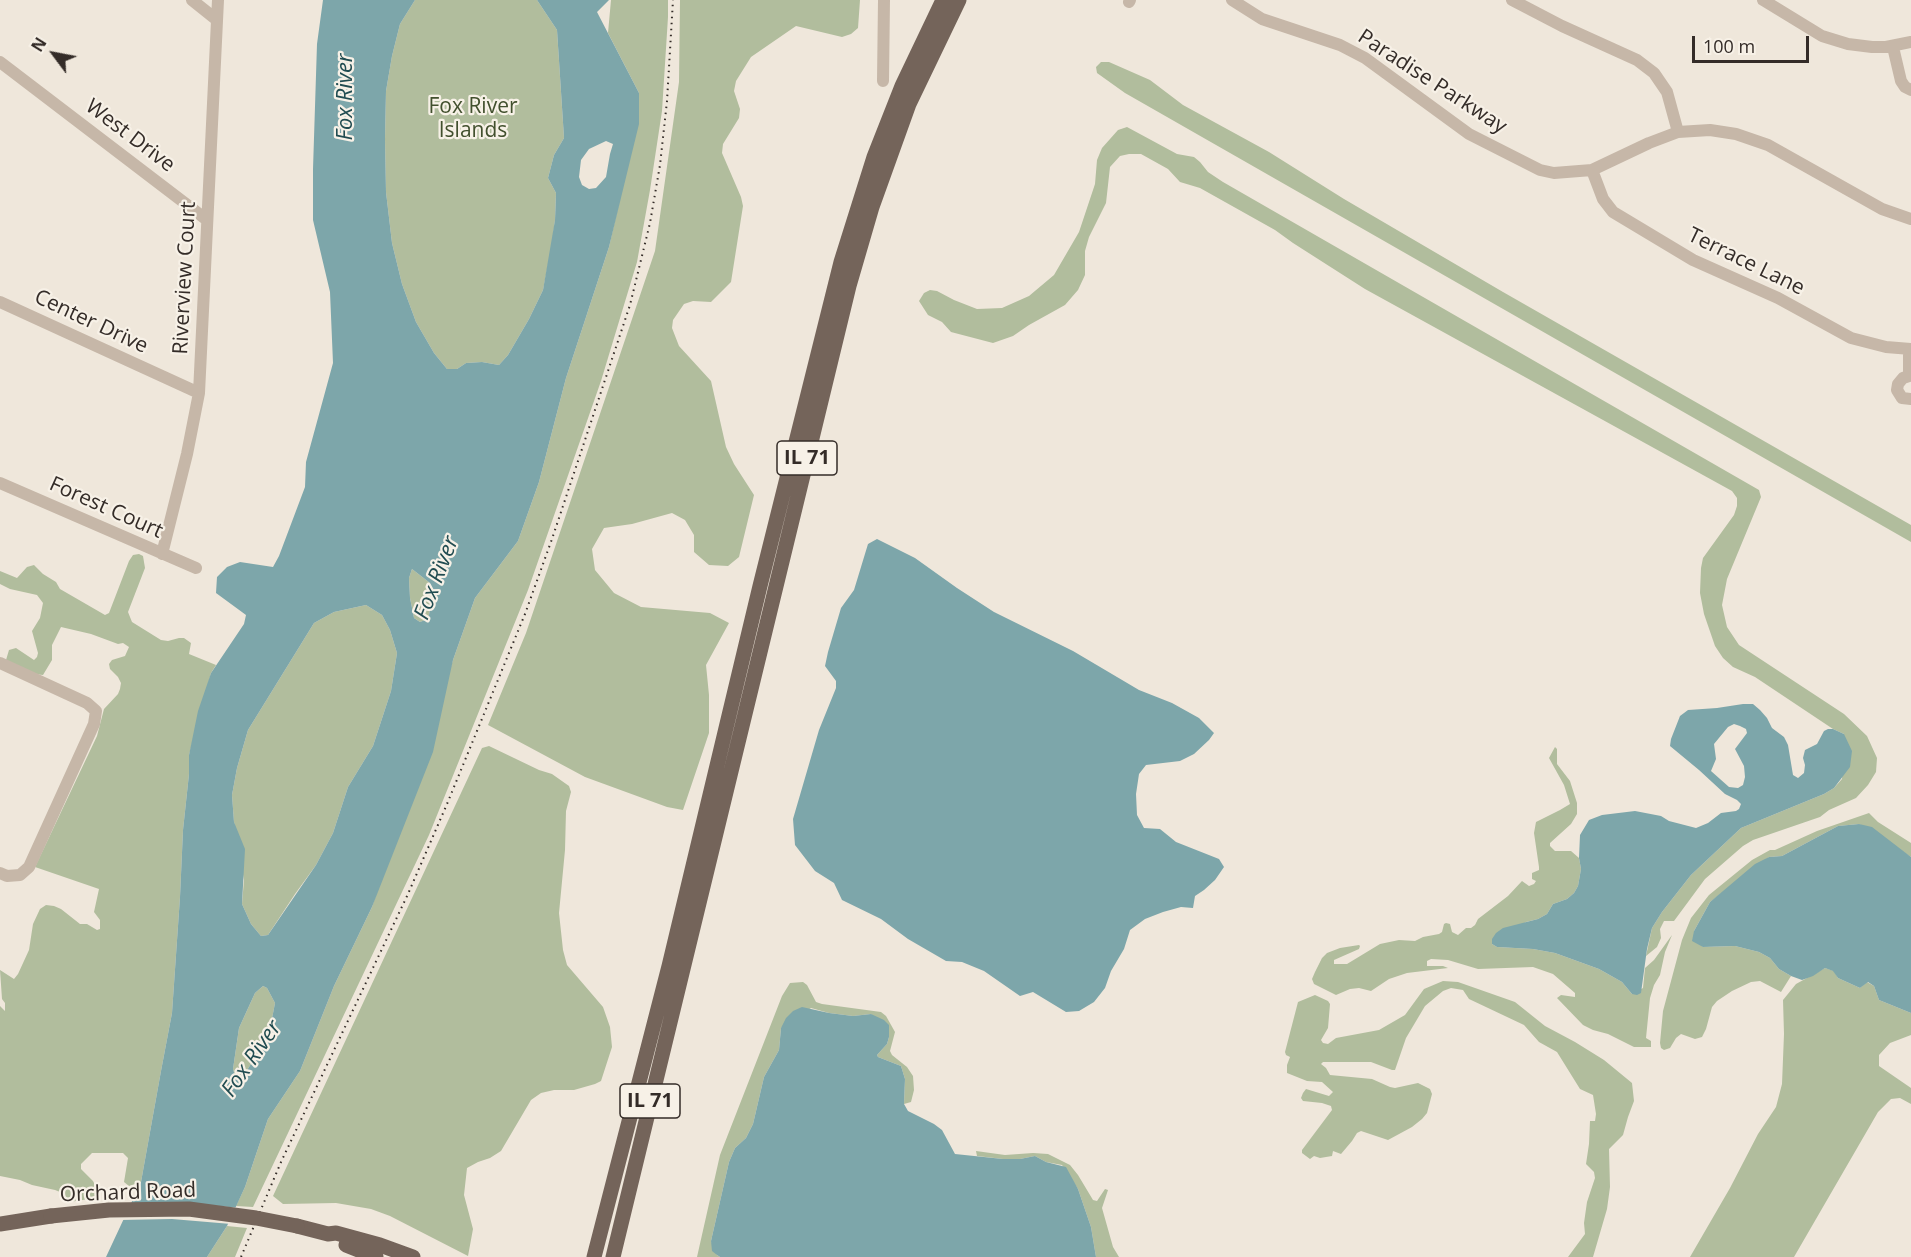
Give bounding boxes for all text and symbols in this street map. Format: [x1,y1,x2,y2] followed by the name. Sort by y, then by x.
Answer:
[24,24,84,84] north arrow
[1695,24,1812,62] scale bar
[1353,25,1511,139] street label: Paradise Parkway
[26,33,52,56] text: N
[1703,34,1755,58] text: 100 m
[333,53,359,141] water label: Fox River
[80,94,180,178] street label: West Drive
[428,94,518,144] park label: Fox River Islands
[168,201,202,355] street label: Riverview Court
[1683,223,1809,301] street label: Terrace Lane
[30,285,152,359] street label: Center Drive
[777,441,837,475] road number: IL 71
[45,472,167,544] street label: Forest Court
[409,533,465,623] water label: Fox River
[216,1016,288,1102] water label: Fox River
[620,1084,680,1118] road number: IL 71
[59,1178,197,1208] street label: Orchard Road

